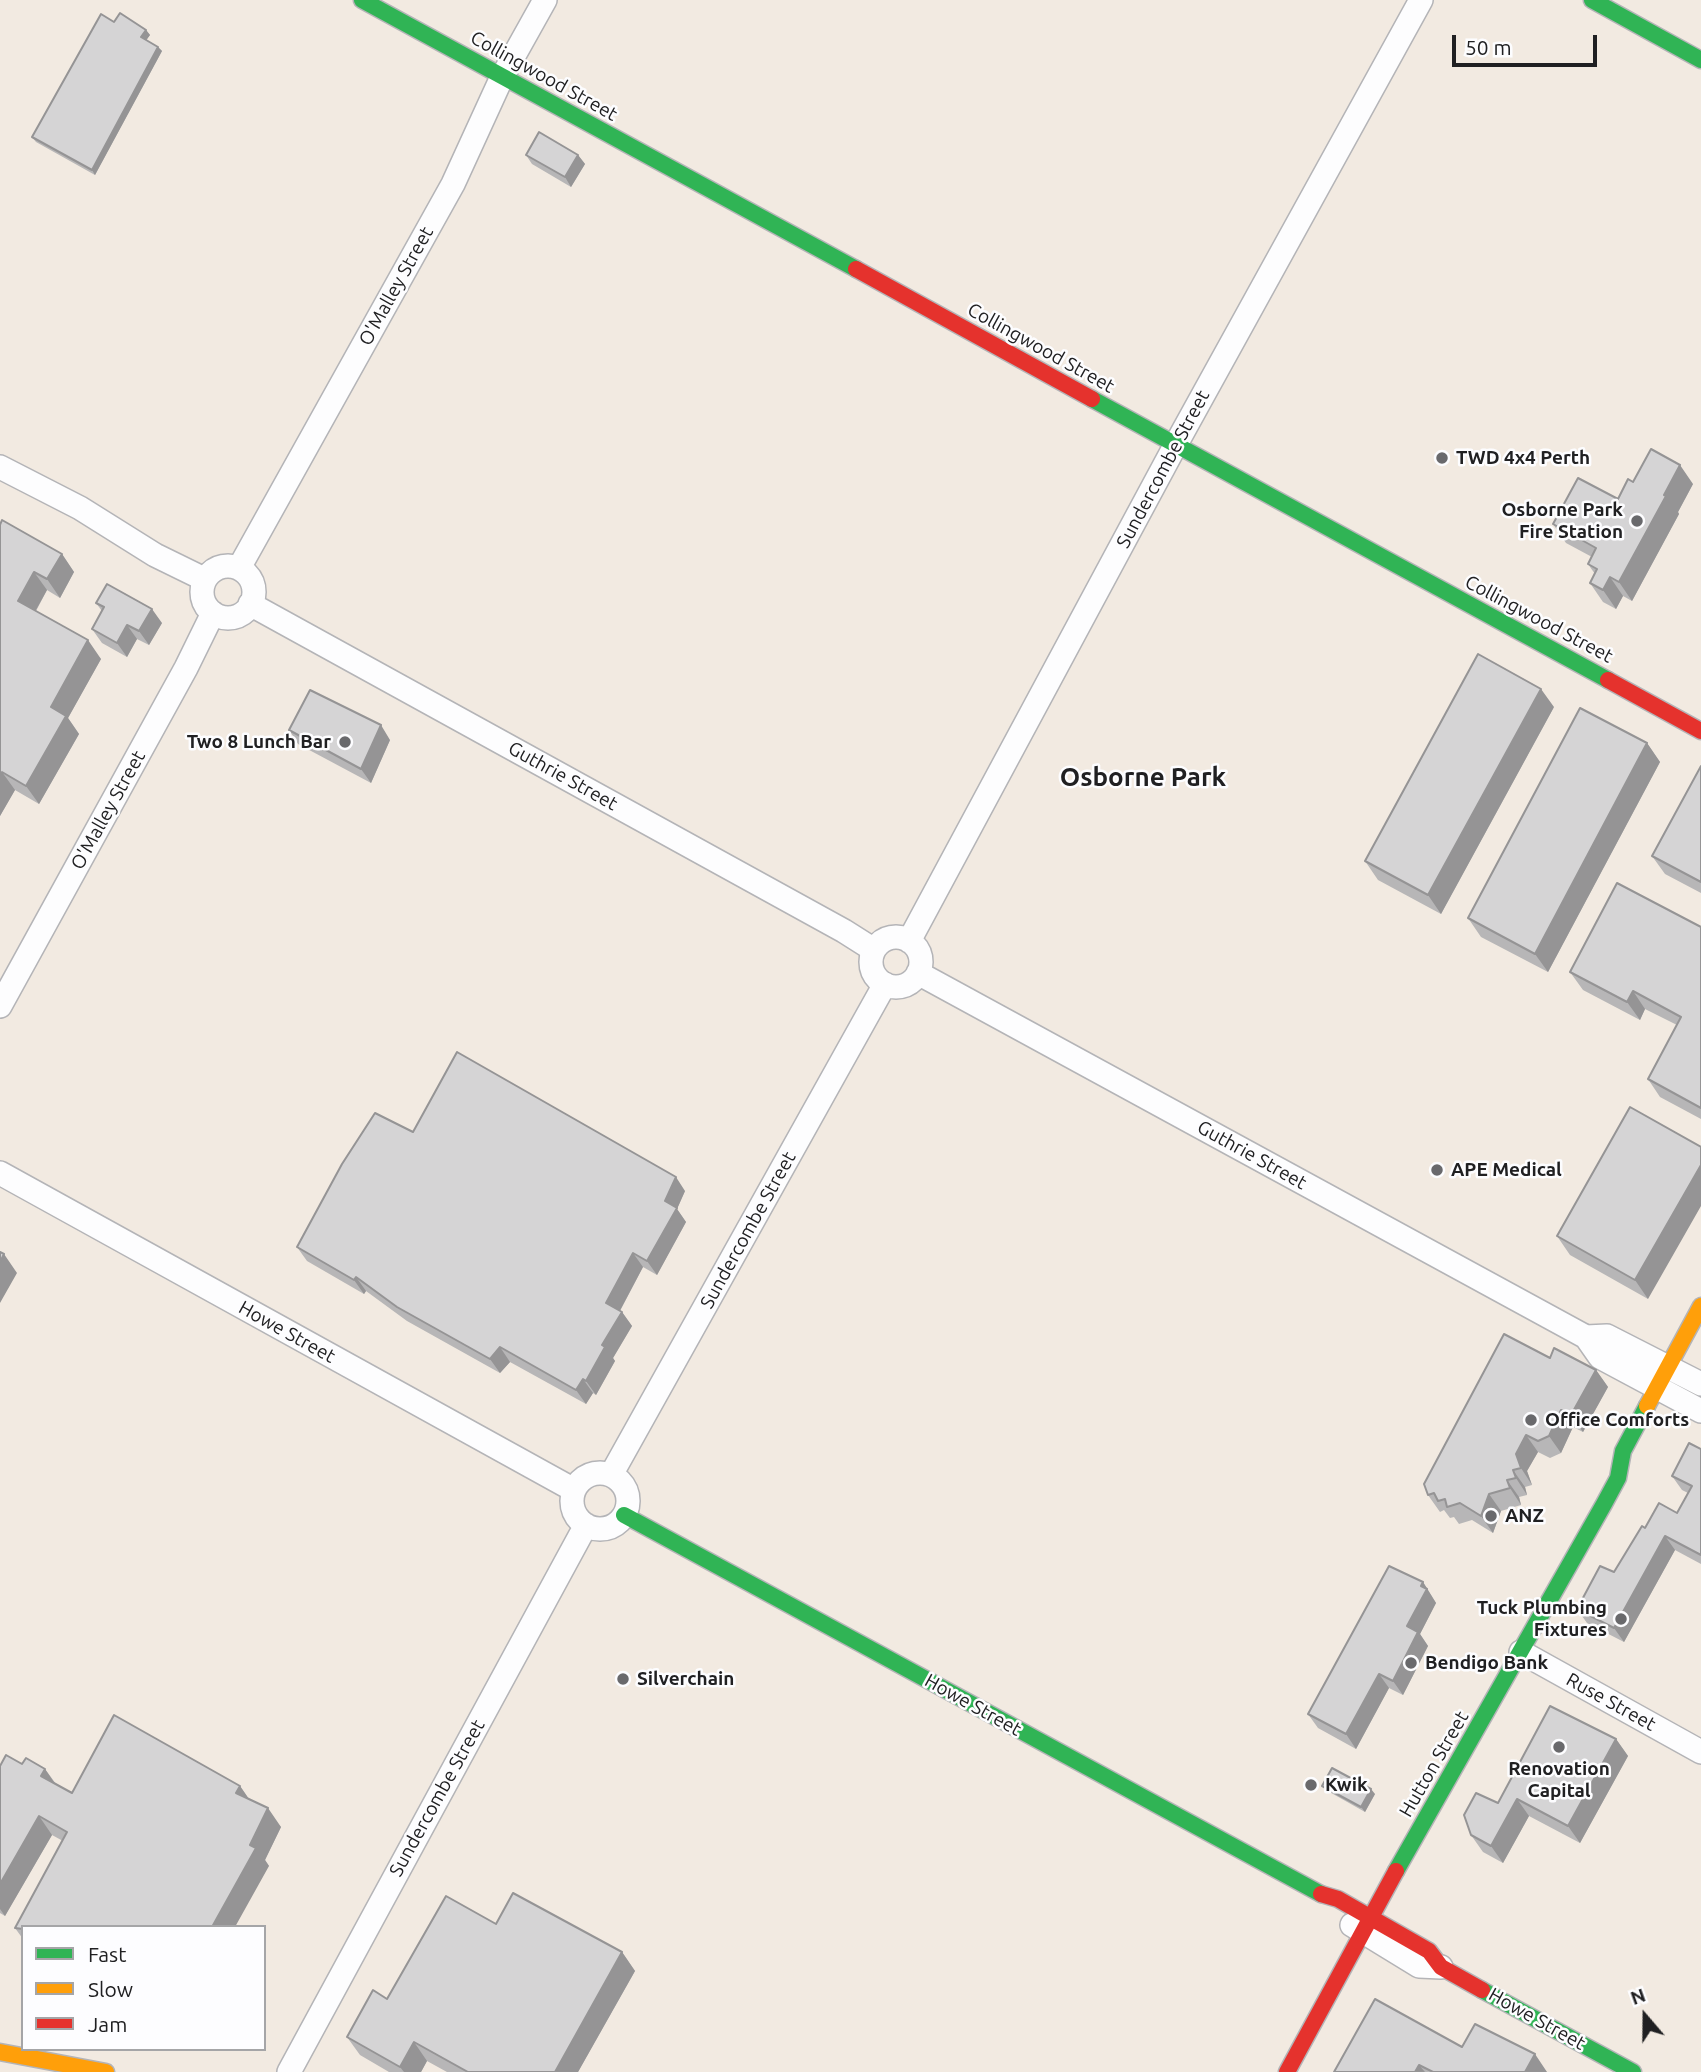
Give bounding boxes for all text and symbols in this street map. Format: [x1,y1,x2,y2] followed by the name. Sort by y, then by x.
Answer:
[1456,21,1601,65] scale bar
[467,26,621,126] street label: Collingwood Street
[1465,35,1512,59] text: 50 m
[354,223,438,349] street label: O'Malley Street
[964,298,1118,398] street label: Collingwood Street
[1112,386,1214,552] street label: Sundercombe Street
[1456,447,1590,469] place label: TWD 4x4 Perth
[1434,450,1450,466] marker: TWD 4x4 Perth
[1501,499,1623,543] place label: Osborne Park Fire Station
[1629,513,1645,529] marker: Osborne Park Fire Station
[1461,570,1617,668] street label: Collingwood Street
[187,731,331,753] place label: Two 8 Lunch Bar
[337,734,353,750] marker: Two 8 Lunch Bar
[504,737,622,815] street label: Guthrie Street
[66,747,150,873] street label: O'Malley Street
[1060,761,1226,793] district label: Osborne Park
[1193,1116,1311,1194] street label: Guthrie Street
[695,1148,801,1312] street label: Sundercombe Street
[1451,1159,1562,1181] place label: APE Medical
[1429,1162,1445,1178] marker: APE Medical
[235,1296,339,1368] street label: Howe Street
[1545,1409,1689,1431] place label: Office Comforts
[1523,1412,1539,1428] marker: Office Comforts
[1505,1505,1544,1527] place label: ANZ
[1483,1508,1499,1524] marker: ANZ
[1477,1597,1607,1641] place label: Tuck Plumbing Fixtures
[1613,1611,1629,1627] marker: Tuck Plumbing Fixtures
[1425,1652,1548,1674] place label: Bendigo Bank
[1403,1655,1419,1671] marker: Bendigo Bank
[637,1668,734,1690] place label: Silverchain
[1562,1668,1660,1736] street label: Ruse Street
[921,1669,1025,1741] street label: Howe Street
[615,1671,631,1687] marker: Silverchain
[1395,1707,1473,1821] street label: Hutton Street
[384,1716,490,1880] street label: Sundercombe Street
[1551,1739,1567,1755] marker: Renovation Capital
[1508,1758,1610,1802] place label: Renovation Capital
[1325,1774,1368,1796] place label: Kwik
[1303,1777,1319,1793] marker: Kwik
[21,1925,266,2051] legend
[88,1942,126,1966] text: Fast
[88,1977,133,2001] text: Slow
[1610,1981,1680,2051] north arrow
[1485,1983,1589,2055] street label: Howe Street
[1627,1984,1648,2009] text: N
[88,2012,127,2036] text: Jam

